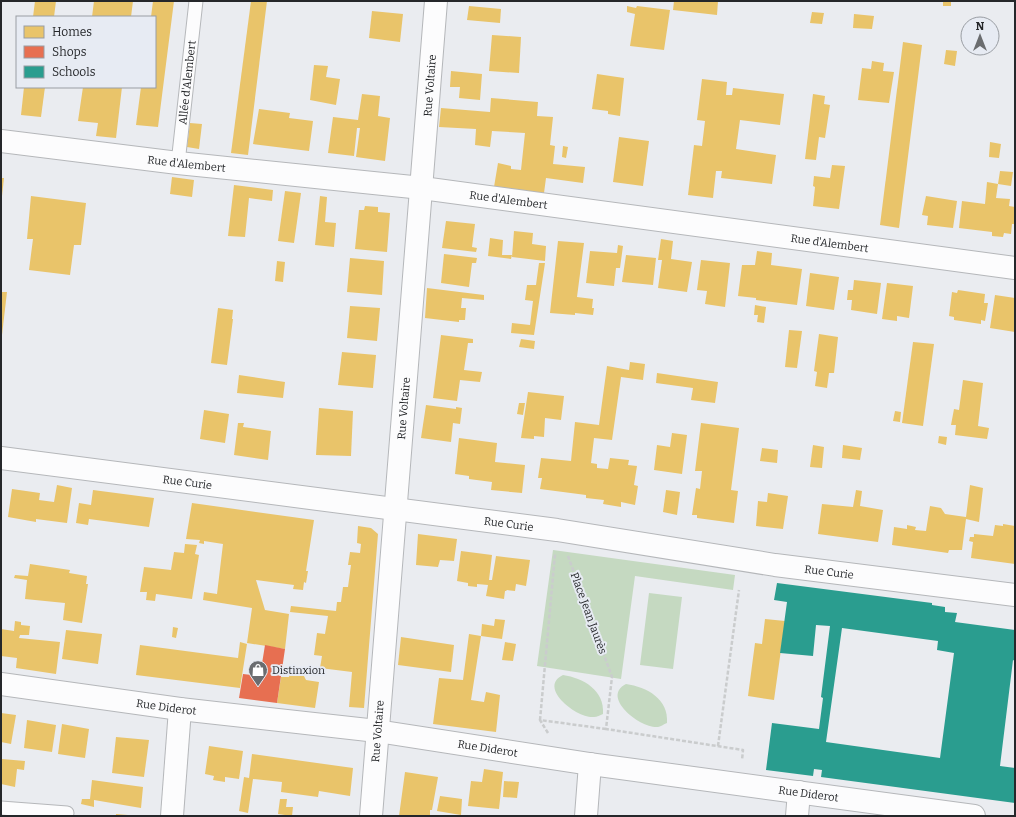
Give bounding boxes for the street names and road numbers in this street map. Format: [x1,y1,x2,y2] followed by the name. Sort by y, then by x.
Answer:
[176,40,199,125] street label: Allée d'Alembert
[421,54,439,117] street label: Rue Voltaire
[147,153,226,175] street label: Rue d'Alembert
[469,188,548,212] street label: Rue d'Alembert
[790,232,869,255] street label: Rue d'Alembert
[395,377,413,440] street label: Rue Voltaire
[162,473,213,492] street label: Rue Curie
[483,515,534,534] street label: Rue Curie
[804,563,855,582] street label: Rue Curie
[568,571,609,656] street label: Place Jean Jaurès
[135,697,197,718] street label: Rue Diderot
[369,700,387,763] street label: Rue Voltaire
[457,738,519,760] street label: Rue Diderot
[778,784,839,805] street label: Rue Diderot

